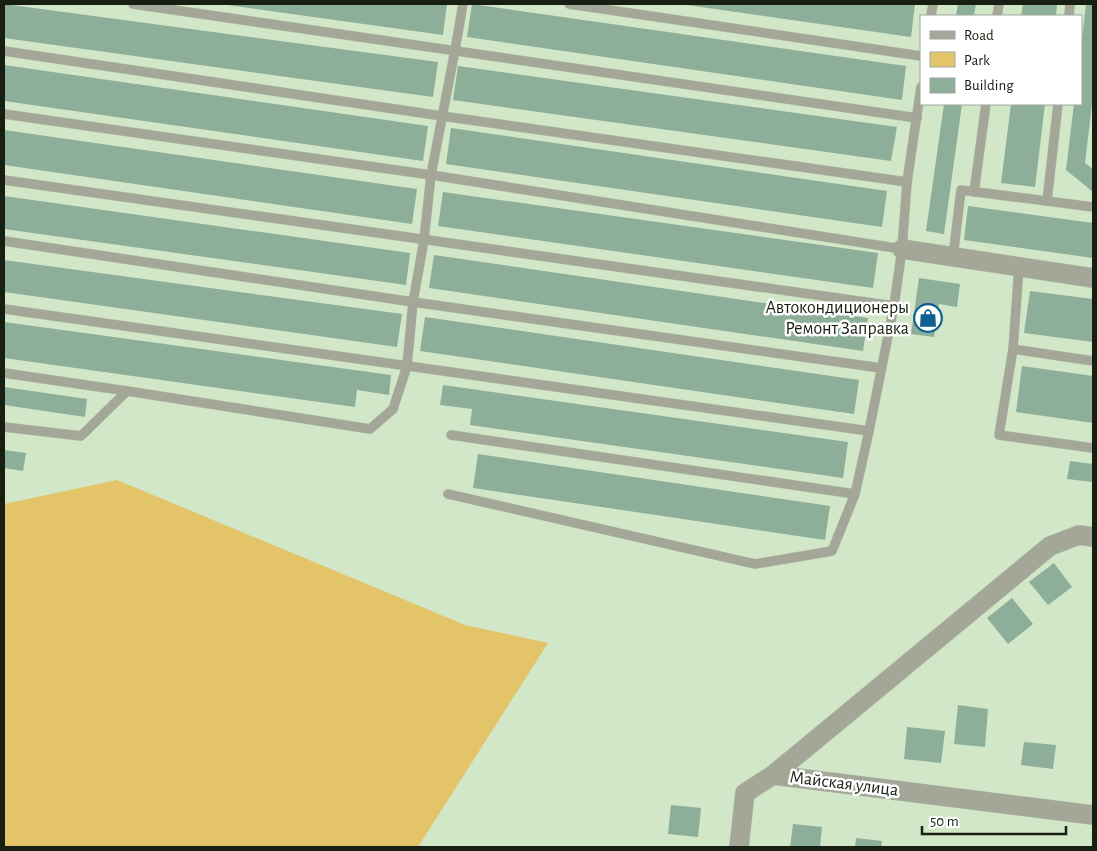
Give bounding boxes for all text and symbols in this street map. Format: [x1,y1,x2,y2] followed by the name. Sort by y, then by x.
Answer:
[920,15,1082,105] legend
[964,28,994,43] text: Road
[964,53,990,68] text: Park
[964,78,1014,93] text: Building
[765,299,909,338] place label: Автокондиционеры Ремонт Заправка
[913,303,943,333] shop icon: Автокондиционеры Ремонт Заправка
[789,768,899,800] street label: Майская улица
[922,804,1066,836] scale bar
[930,814,959,829] text: 50 m

